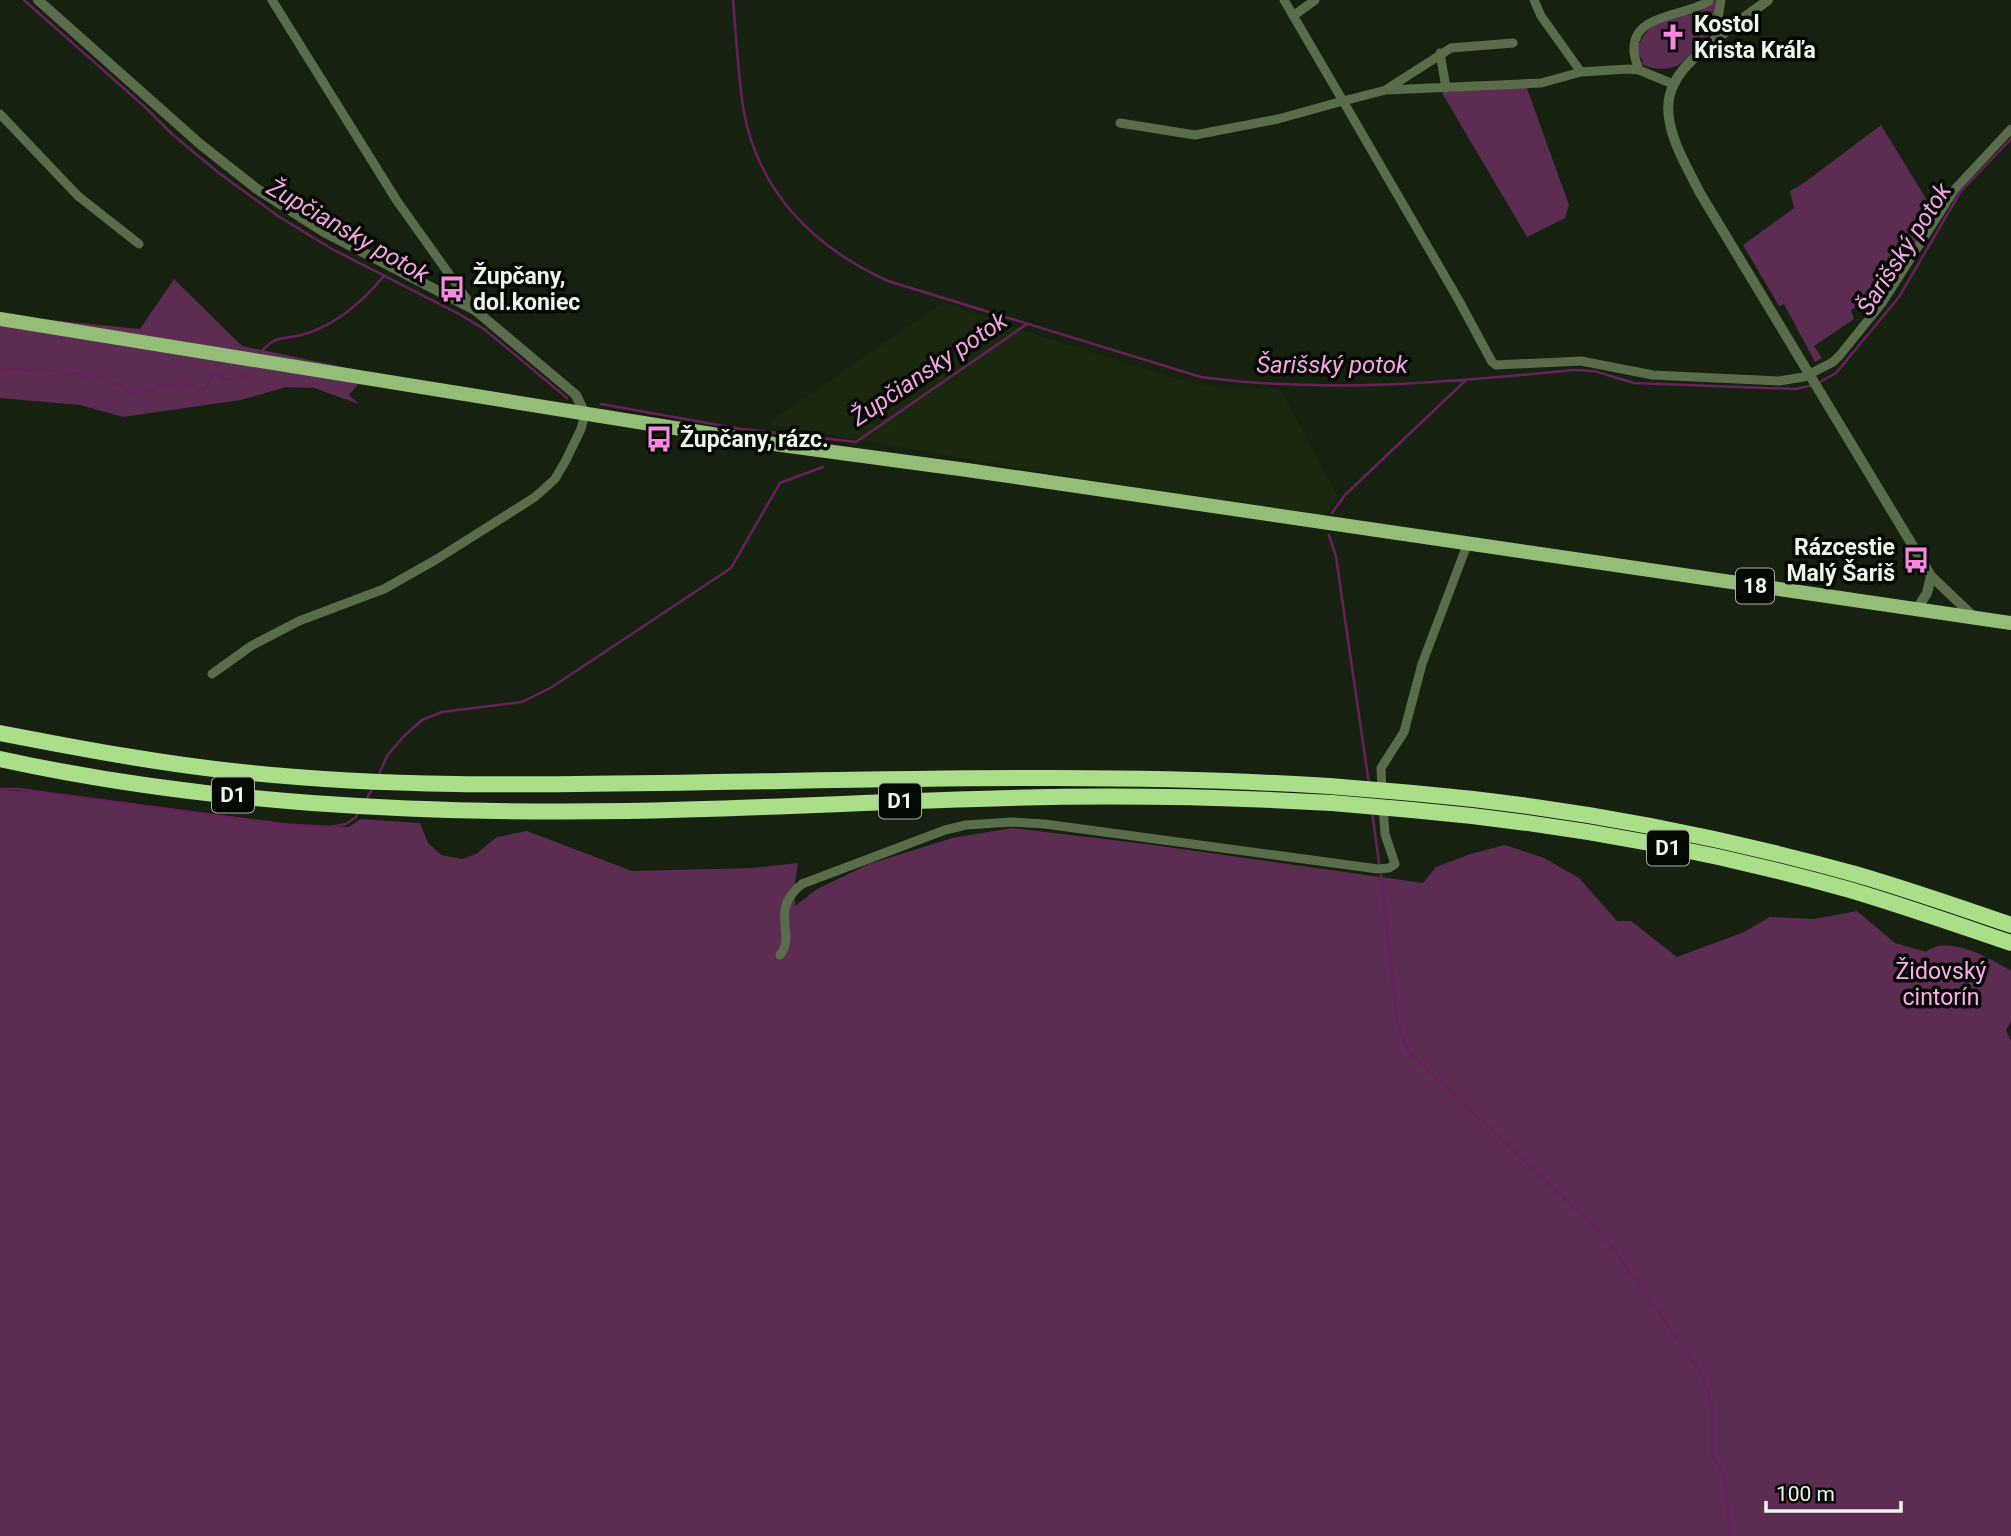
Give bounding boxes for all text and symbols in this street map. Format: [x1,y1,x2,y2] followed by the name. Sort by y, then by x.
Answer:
[1694,11,1816,64] place label: Kostol Krista Kráľa
[1658,22,1688,52] church icon: Kostol Krista Kráľa
[261,173,435,289] water label: Župčiansky potok
[1850,176,1958,320] water label: Šarišský potok
[473,262,580,316] place label: Župčany, dol.koniec
[437,274,467,304] bus stop icon: Župčany, dol.koniec
[845,306,1013,432] water label: Župčiansky potok
[1256,350,1409,379] water label: Šarišský potok
[644,424,674,454] bus stop icon: Župčany, rázc.
[680,425,829,453] place label: Župčany, rázc.
[1786,534,1895,587] place label: Rázcestie Malý Šariš
[1901,545,1931,575] bus stop icon: Rázcestie Malý Šariš
[1736,568,1774,604] road number: 18
[212,778,254,812] road number: D1
[879,784,921,818] road number: D1
[1647,830,1689,866] road number: D1
[1896,957,1987,1011] park label: Židovský cintorín
[1766,1470,1901,1514] scale bar
[1776,1482,1835,1506] text: 100 m

